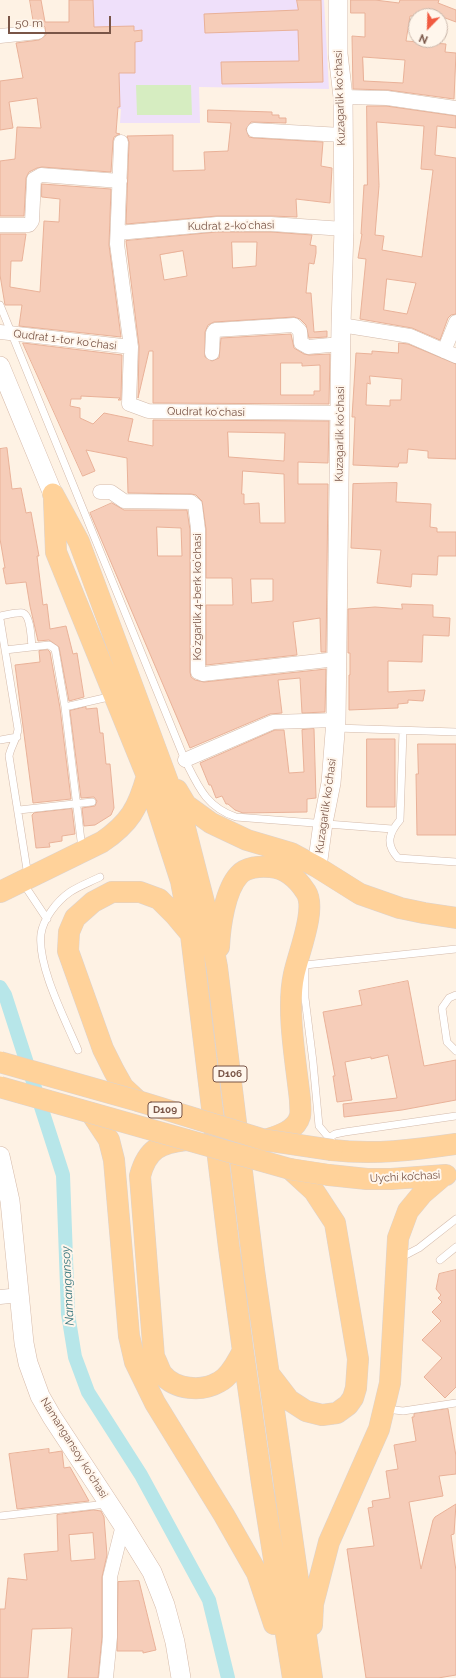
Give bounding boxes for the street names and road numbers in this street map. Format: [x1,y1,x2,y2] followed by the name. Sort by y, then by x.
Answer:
[332,50,348,146] street label: Kuzagarlik koʻchasi
[187,219,275,233] street label: Kudrat 2-koʻchasi
[13,327,117,353] street label: Qudrat 1-tor koʻchasi
[333,386,347,482] street label: Kuzagarlik koʻchasi
[167,405,245,419] street label: Qudrat koʻchasi
[191,533,205,661] street label: Koʻzgarlik 4-berk koʻchasi
[313,758,339,854] street label: Kuzagarlik koʻchasi
[213,1066,247,1082] road number: D106
[148,1102,182,1118] road number: D109
[369,1169,441,1185] street label: Uychi ko’chasi
[38,1395,110,1501] street label: Namangansoy ko'chasi

